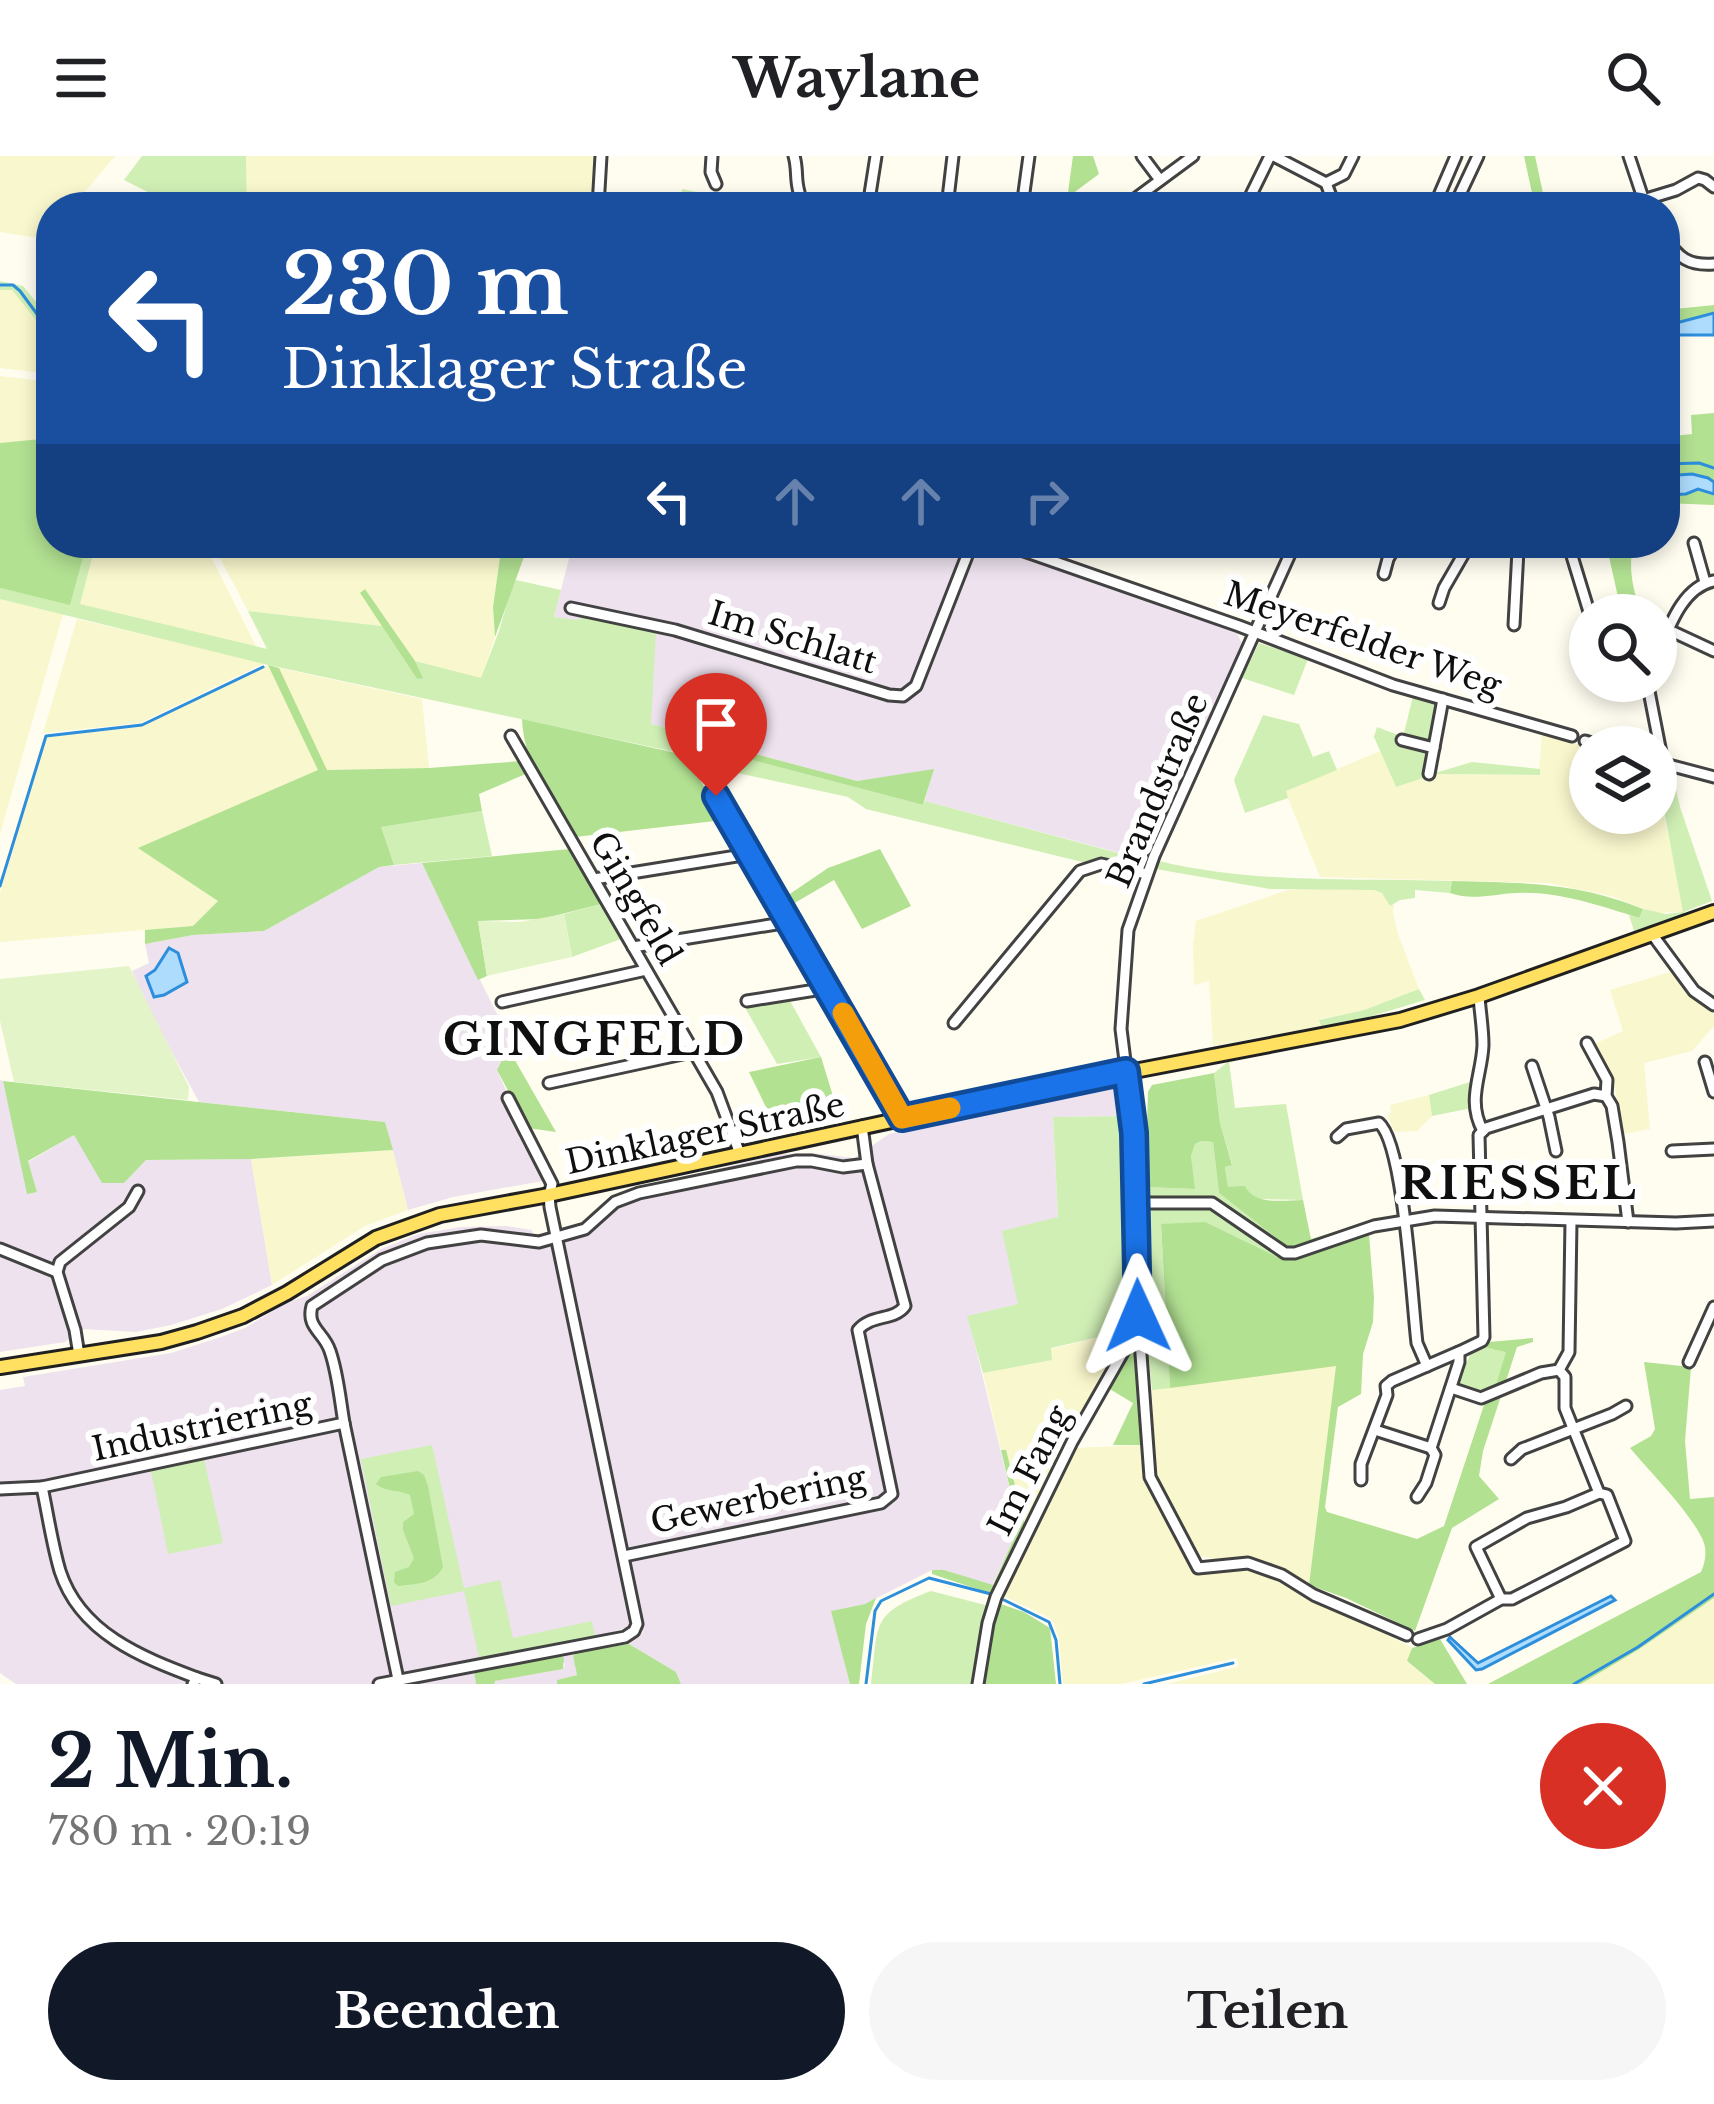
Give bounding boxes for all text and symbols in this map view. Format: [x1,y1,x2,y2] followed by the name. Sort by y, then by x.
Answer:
[48,45,114,111] icon: menu
[734,45,980,112] text: Waylane
[1600,45,1666,111] icon: search
[282,233,569,337] text: 230 m
[84,240,240,396] icon: left
[282,336,747,403] text: Dinklager Straße
[636,468,702,534] icon: left
[762,468,828,534] icon: ahead
[888,468,954,534] icon: ahead
[1014,468,1080,534] icon: right
[1219,573,1508,707] street label: Meyerfelder Weg
[704,592,883,683] street label: Im Schlatt
[1569,594,1677,834] map controls
[1569,594,1677,702] button: search
[665,673,767,796] pin
[1098,687,1217,894] street label: Brandstraße
[683,691,749,757] icon: arrive
[1569,726,1677,834] button: layers
[581,824,690,972] street label: Gingfeld
[443,1011,747,1067] district label: GINGFELD
[562,1084,848,1183] street label: Dinklager Straße
[1399,1155,1639,1211] district label: RIESSEL
[1075,1253,1201,1379] position arrow
[88,1383,317,1470] street label: Industriering
[979,1397,1080,1542] street label: Im Fang
[647,1456,871,1542] street label: Gewerbering
[48,1717,294,1806] text: 2 Min.
[1540,1723,1666,1849] button: close
[48,1807,311,1856] text: 780 m · 20:19
[48,1942,845,2080] button: Beenden
[869,1942,1666,2080] button: Teilen

